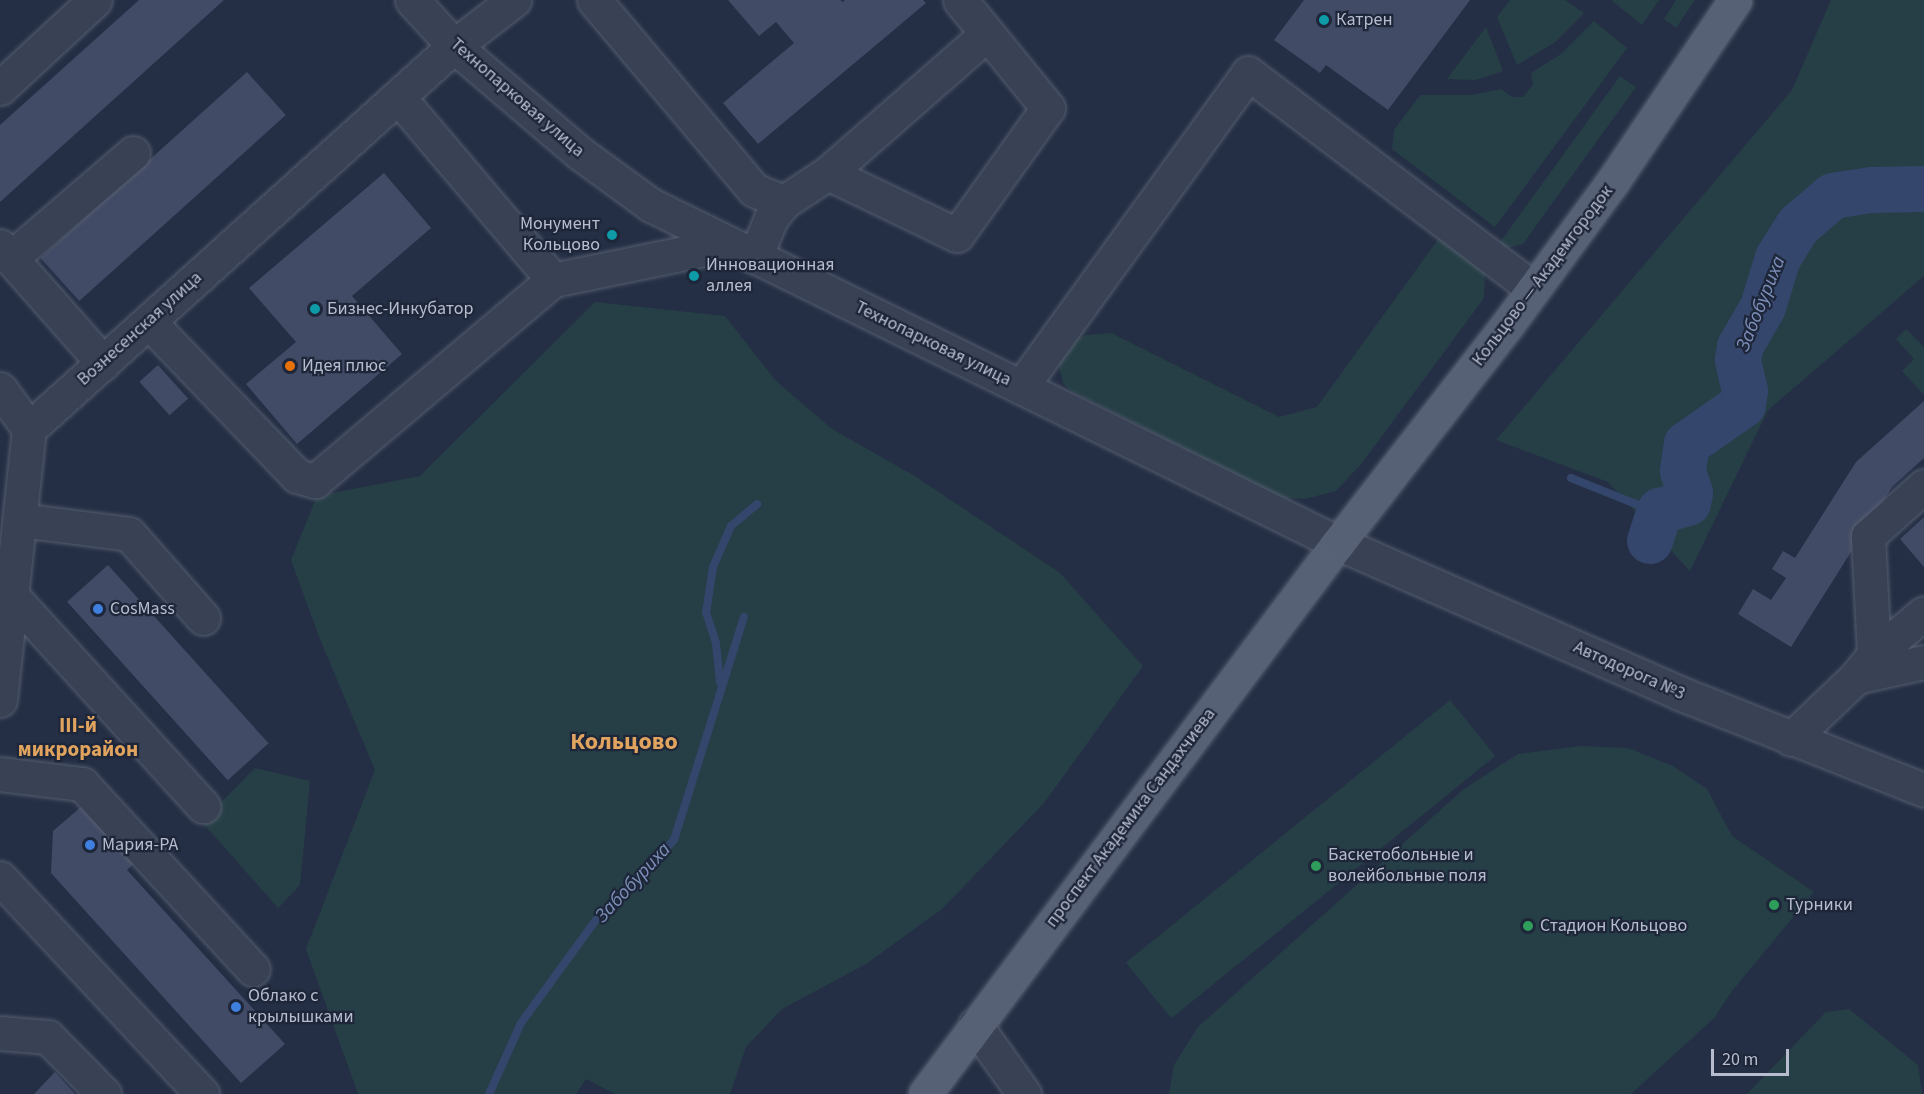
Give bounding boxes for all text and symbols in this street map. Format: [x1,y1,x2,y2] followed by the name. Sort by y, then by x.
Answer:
[1336,9,1393,31] place label: Катрен
[1317,13,1331,27] marker: Катрен
[445,34,589,162] street label: Технопарковая улица
[1468,181,1618,371] street label: Кольцово — Академгородок
[520,214,600,256] place label: Монумент Кольцово
[605,228,619,242] marker: Монумент Кольцово
[1731,253,1791,355] water label: Забобуриха
[706,255,835,298] place label: Инновационная аллея
[73,267,207,391] street label: Вознесенская улица
[687,269,701,283] marker: Инновационная аллея
[852,297,1014,391] street label: Технопарковая улица
[327,298,474,320] place label: Бизнес-Инкубатор
[308,302,322,316] marker: Бизнес-Инкубатор
[302,355,386,377] place label: Идея плюс
[283,359,297,373] marker: Идея плюс
[110,598,175,620] place label: CosMass
[91,602,105,616] marker: CosMass
[1570,637,1688,705] street label: Автодорога №3
[1041,704,1221,932] street label: проспект Академика Сандахчиева
[18,712,138,762] district label: III-й микрорайон
[570,728,678,756] district label: Кольцово
[102,834,178,856] place label: Мария-РА
[83,838,97,852] marker: Мария-РА
[590,838,676,928] water label: Забобуриха
[1328,845,1487,888] place label: Баскетобольные и волейбольные поля
[1309,859,1323,873] marker: Баскетобольные и волейбольные поля
[1786,894,1853,916] place label: Турники
[1767,898,1781,912] marker: Турники
[1540,915,1687,937] place label: Стадион Кольцово
[1521,919,1535,933] marker: Стадион Кольцово
[248,986,354,1028] place label: Облако с крылышками
[229,1000,243,1014] marker: Облако с крылышками
[1714,1037,1792,1075] scale bar
[1722,1047,1758,1072] text: 20 m

